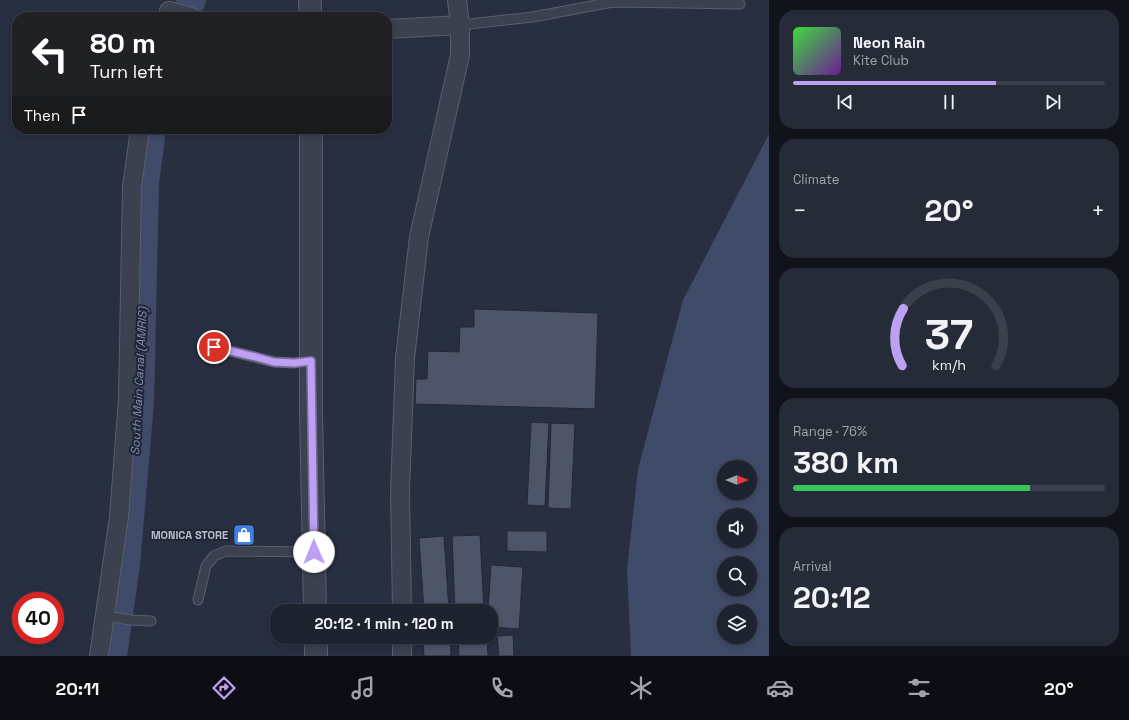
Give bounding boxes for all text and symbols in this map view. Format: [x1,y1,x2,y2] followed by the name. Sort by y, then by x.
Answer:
[90,25,156,61] text: 80 m
[24,28,76,80] icon: left
[853,33,925,52] text: Neon Rain
[853,52,909,69] text: Kite Club
[90,60,163,83] text: Turn left
[834,91,856,113] icon: previous
[938,91,960,113] icon: pause
[1042,91,1064,113] icon: next
[68,104,90,126] icon: arrive
[24,106,60,125] text: Then
[793,171,839,188] text: Climate
[924,191,974,230] text: 20°
[793,196,807,224] text: −
[1091,196,1105,224] text: +
[127,305,151,455] water label: South Main Canal (AMRIS)
[925,308,973,361] text: 37
[197,330,231,364] pin
[203,336,225,358] icon: arrive
[932,356,966,374] text: km/h
[793,423,867,440] text: Range · 76%
[793,443,899,482] text: 380 km
[717,460,757,500] north arrow
[717,460,757,644] map controls
[717,508,757,548] button: sound
[231,522,257,548] shop icon: MONICA STORE
[151,528,228,542] place label: MONICA STORE
[293,531,335,573] position arrow
[717,556,757,596] button: search
[793,558,832,575] text: Arrival
[793,578,871,617] text: 20:12
[12,592,64,644] speed limit sign: 40
[717,604,757,644] button: layers
[314,614,454,633] text: 20:12 · 1 min · 120 m
[210,674,238,702] icon: directions
[349,674,377,702] icon: music
[488,674,516,702] icon: phone
[627,674,655,702] icon: climate
[766,674,794,702] icon: car
[905,674,933,702] icon: filters
[55,677,99,700] text: 20:11
[1044,677,1073,700] text: 20°

